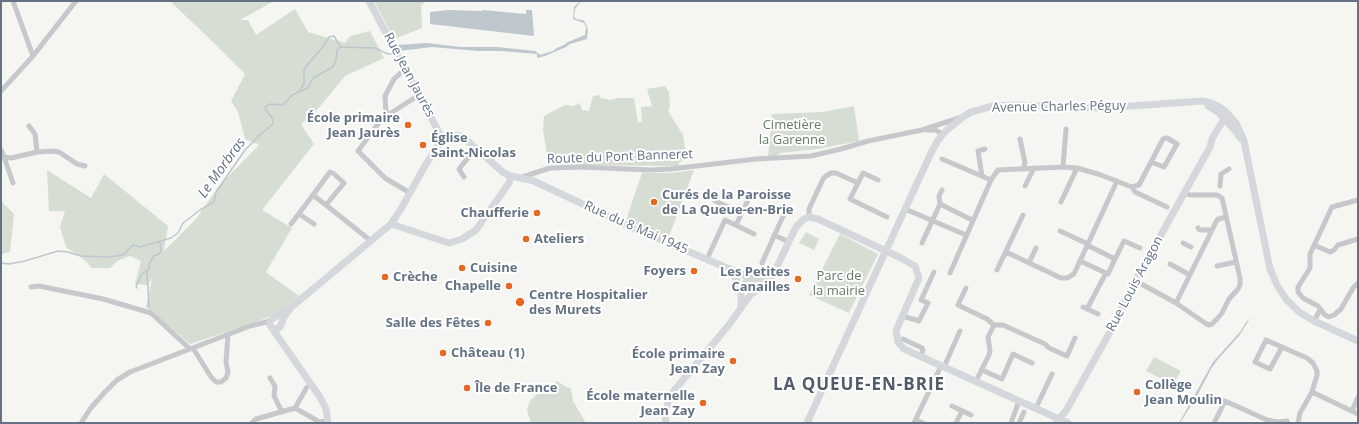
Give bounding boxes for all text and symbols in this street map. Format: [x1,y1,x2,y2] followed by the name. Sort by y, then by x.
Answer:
[380,30,438,120] street label: Rue Jean Jaurès
[992,98,1126,116] street label: Avenue Charles Péguy
[307,110,400,141] place label: École primaire Jean Jaurès
[759,117,825,148] park label: Cimetière la Garenne
[403,120,413,130] marker: École primaire Jean Jaurès
[431,130,516,161] place label: Église Saint-Nicolas
[195,135,249,201] water label: Le Morbras
[418,140,428,150] marker: Église Saint-Nicolas
[547,147,693,167] street label: Route du Pont Banneret
[662,187,794,218] place label: Curés de la Paroisse de La Queue-en-Brie
[649,197,659,207] marker: Curés de la Paroisse de La Queue-en-Brie
[582,198,690,258] street label: Rue du 8 Mai 1945
[460,205,529,221] place label: Chaufferie
[532,208,542,218] marker: Chaufferie
[534,231,584,247] place label: Ateliers
[521,234,531,244] marker: Ateliers
[1103,234,1167,334] street label: Rue Louis Aragon
[470,260,517,276] place label: Cuisine
[457,263,467,273] marker: Cuisine
[643,263,686,279] place label: Foyers
[720,264,790,295] place label: Les Petites Canailles
[689,266,699,276] marker: Foyers
[813,268,865,299] park label: Parc de la mairie
[393,269,438,285] place label: Crèche
[380,272,390,282] marker: Crèche
[793,274,803,284] marker: Les Petites Canailles
[445,278,501,294] place label: Chapelle
[504,281,514,291] marker: Chapelle
[529,287,648,318] place label: Centre Hospitalier des Murets
[514,296,526,308] marker: Centre Hospitalier des Murets
[386,315,480,331] place label: Salle des Fêtes
[483,318,493,328] marker: Salle des Fêtes
[451,345,525,361] place label: Château (1)
[632,346,725,377] place label: École primaire Jean Zay
[438,348,448,358] marker: Château (1)
[728,356,738,366] marker: École primaire Jean Zay
[773,375,945,395] district label: LA QUEUE-EN-BRIE
[1145,377,1222,408] place label: Collège Jean Moulin
[475,380,557,396] place label: Île de France
[462,383,472,393] marker: Île de France
[1132,387,1142,397] marker: Collège Jean Moulin
[586,388,695,419] place label: École maternelle Jean Zay
[698,398,708,408] marker: École maternelle Jean Zay

